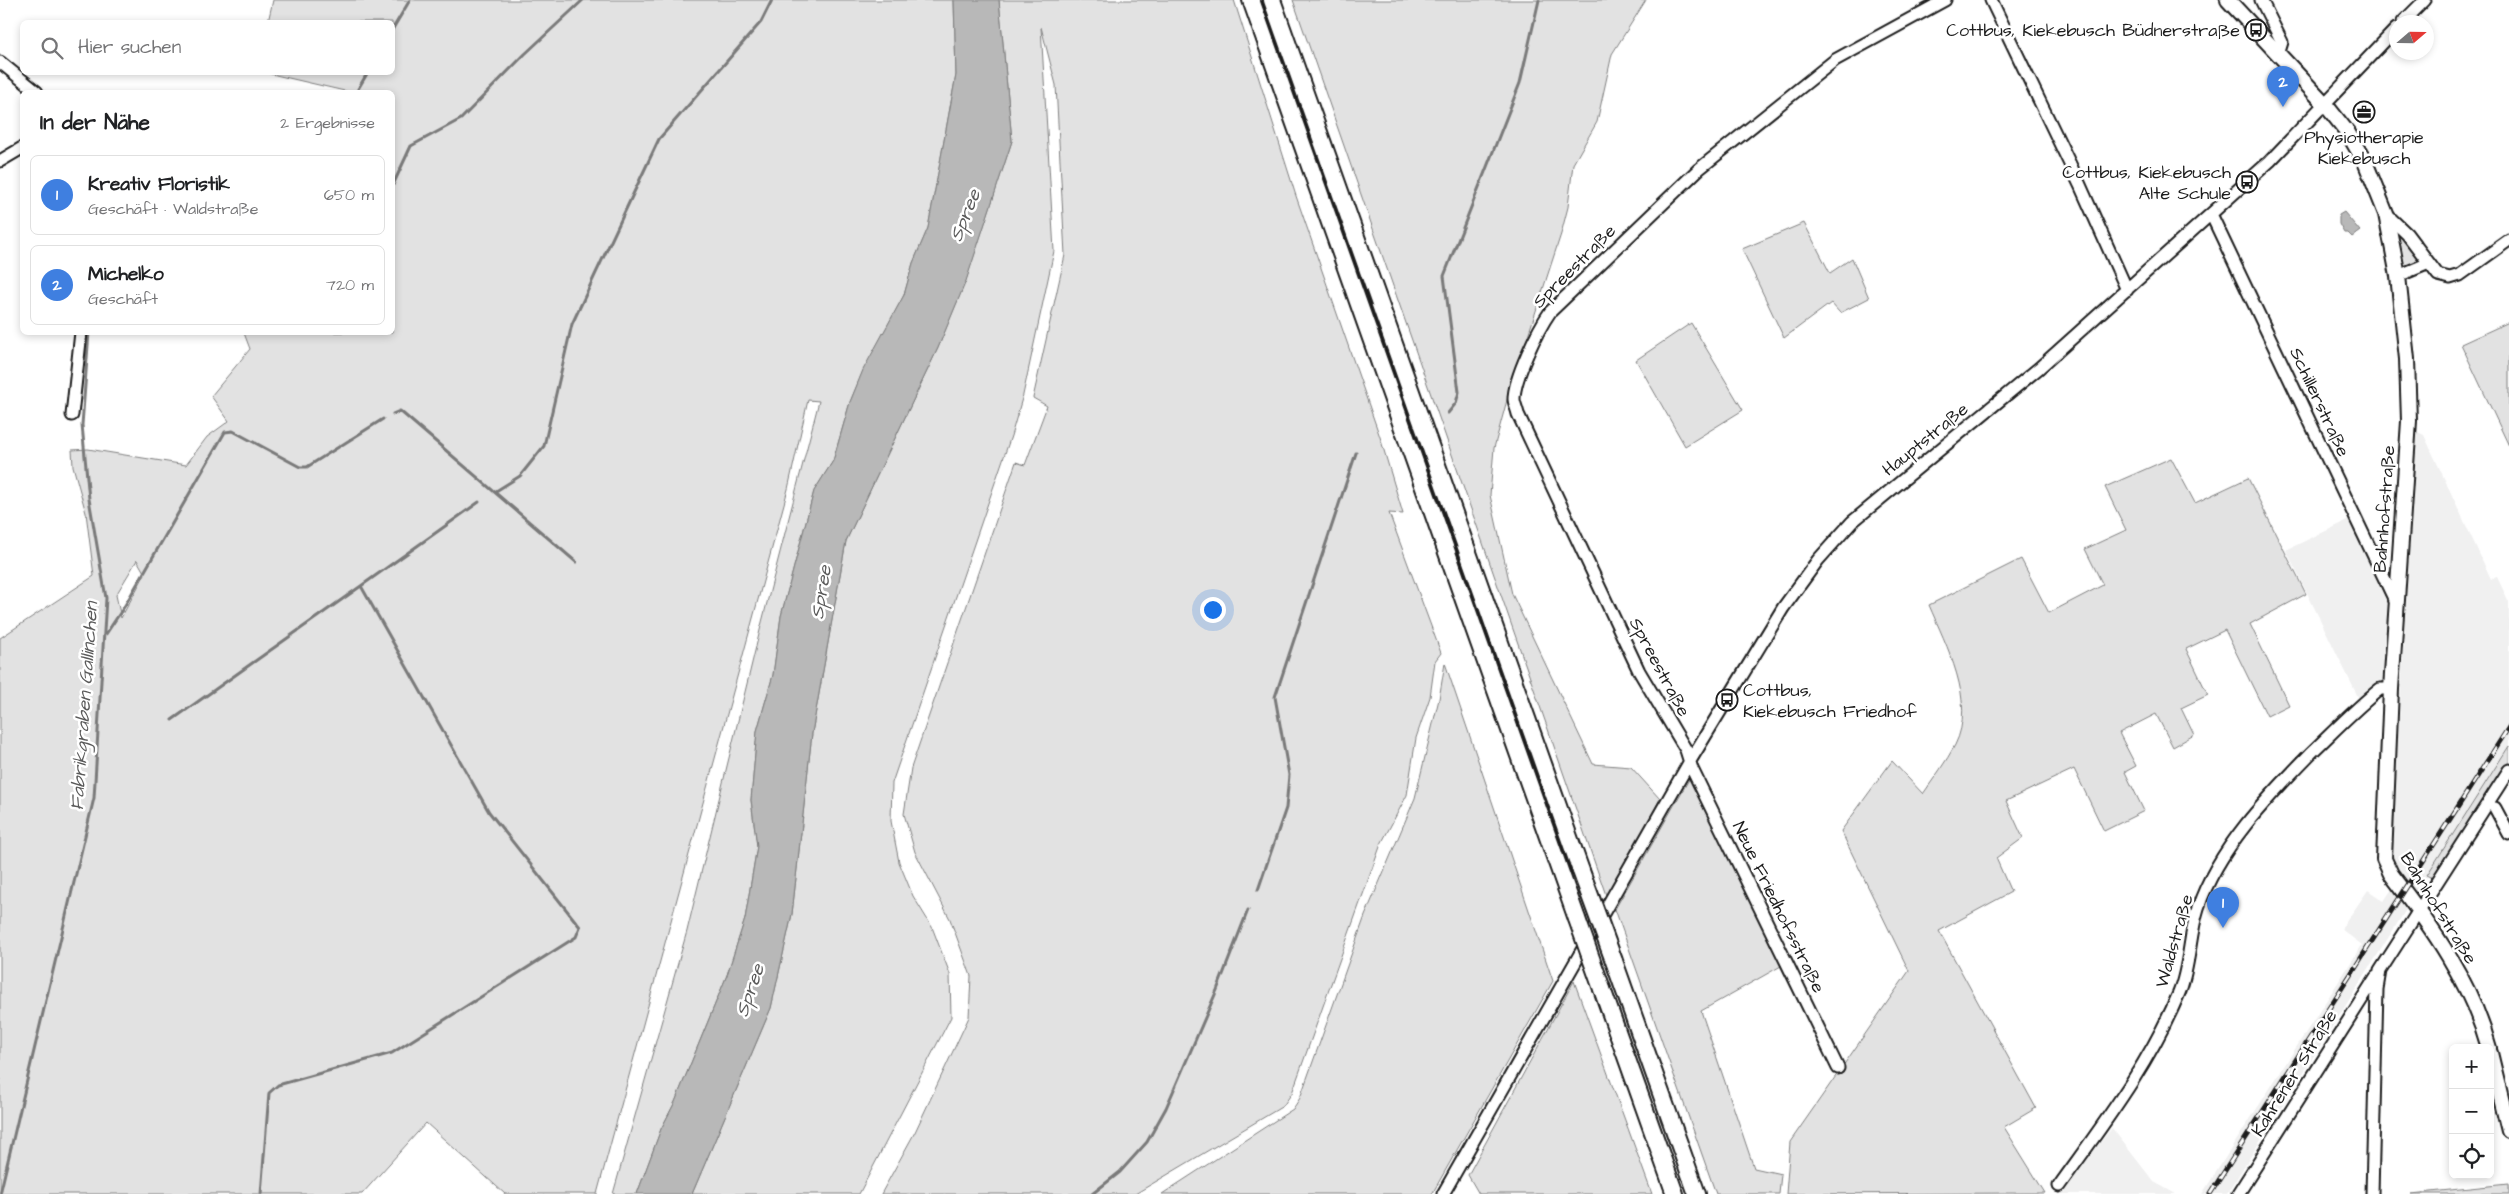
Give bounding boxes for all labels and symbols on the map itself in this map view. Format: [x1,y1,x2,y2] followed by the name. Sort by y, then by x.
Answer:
[2389,15,2434,60] north arrow
[1946,18,2240,43] place label: Cottbus, Kiekebusch Büdnerstraße
[2244,18,2268,42] bus stop icon: Cottbus, Kiekebusch Büdnerstraße
[2267,66,2299,107] pin: 2
[2352,100,2376,124] office icon: Physiotherapie Kiekebusch
[2304,125,2424,171] place label: Physiotherapie Kiekebusch
[2062,160,2231,206] place label: Cottbus, Kiekebusch Alte Schule
[2235,170,2259,194] bus stop icon: Cottbus, Kiekebusch Alte Schule
[943,184,989,246] water label: Spree
[1527,219,1622,314] street label: Spreestraße
[2283,344,2356,461] street label: Schillerstraße
[1877,397,1974,482] street label: Hauptstraße
[2368,444,2401,574] street label: Bahnhofstraße
[804,562,839,621] water label: Spree
[1200,597,1226,623] your location
[64,599,105,811] water label: Fabrikgraben Gallinchen
[1623,613,1696,721] street label: Spreestraße
[1743,678,1917,724] place label: Cottbus, Kiekebusch Friedhof
[1715,688,1739,712] bus stop icon: Cottbus, Kiekebusch Friedhof
[1726,817,1831,997] street label: Neue Friedhofsstraße
[2394,848,2483,969] street label: Bahnhofstraße
[2207,887,2239,928] pin: 1
[2149,891,2200,991] street label: Waldstraße
[729,959,773,1020] water label: Spree
[2245,1005,2344,1141] street label: Kahrener Straße

